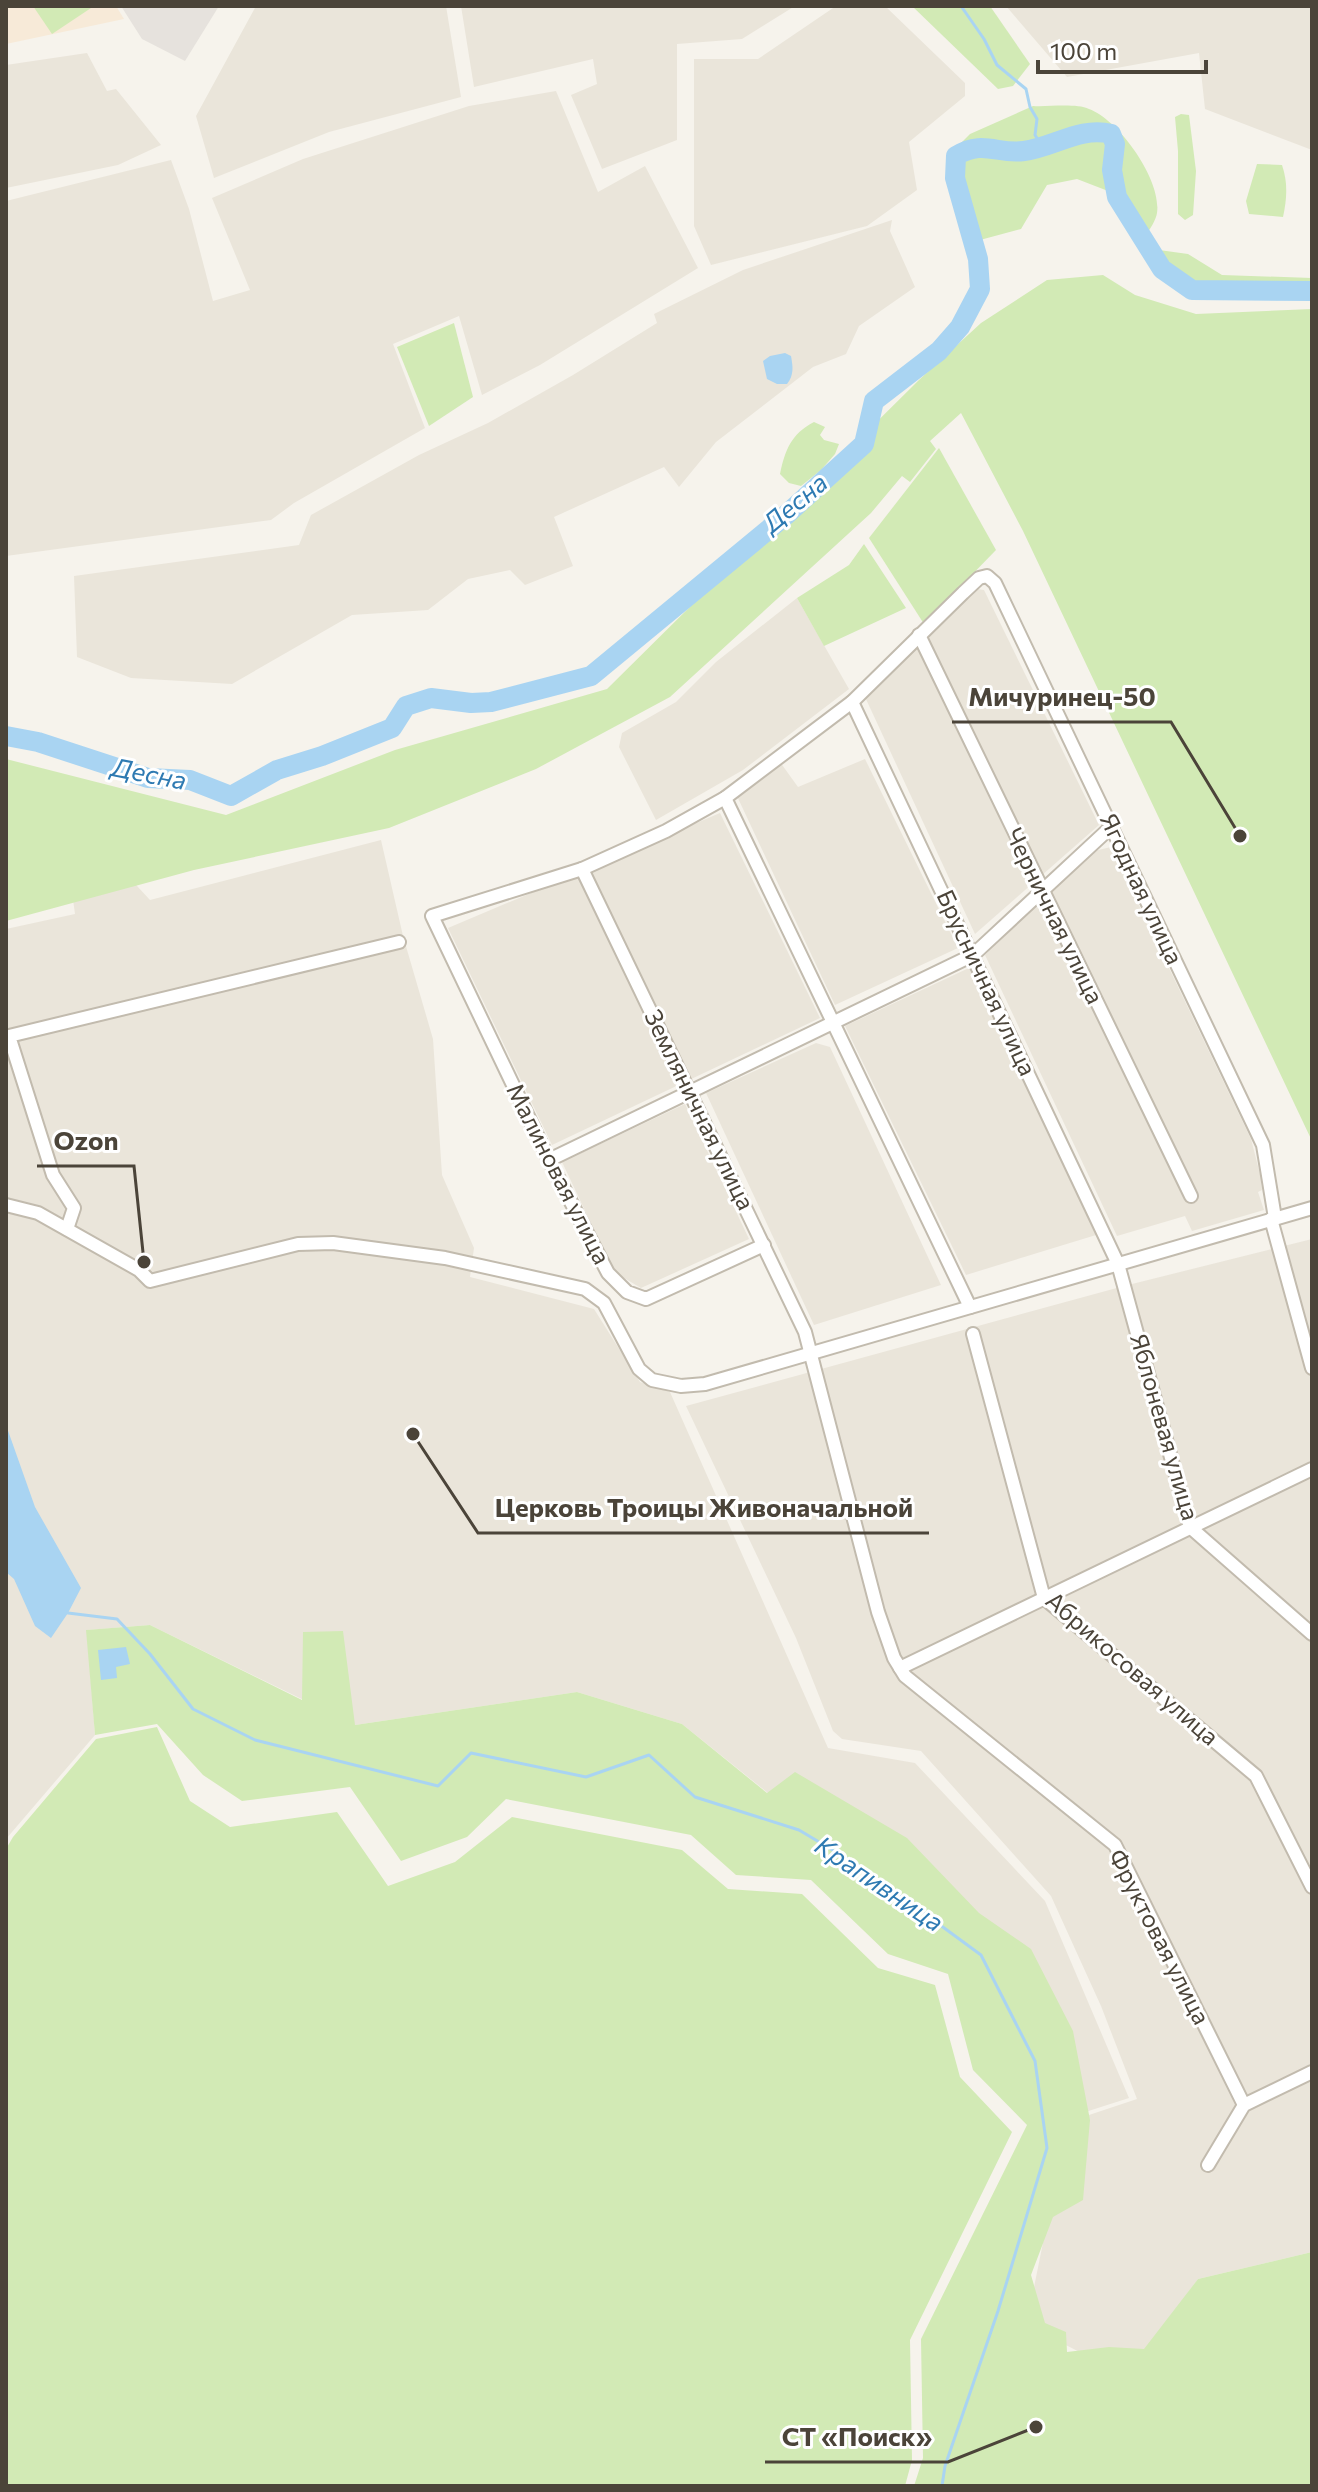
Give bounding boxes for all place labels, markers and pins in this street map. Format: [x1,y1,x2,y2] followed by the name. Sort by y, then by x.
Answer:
[952,672,1171,722] callout: Мичуринец-50
[37,1116,134,1166] callout: Ozon
[478,1483,929,1533] callout: Церковь Троицы Живоначальной
[765,2412,948,2462] callout: СТ «Поиск»

